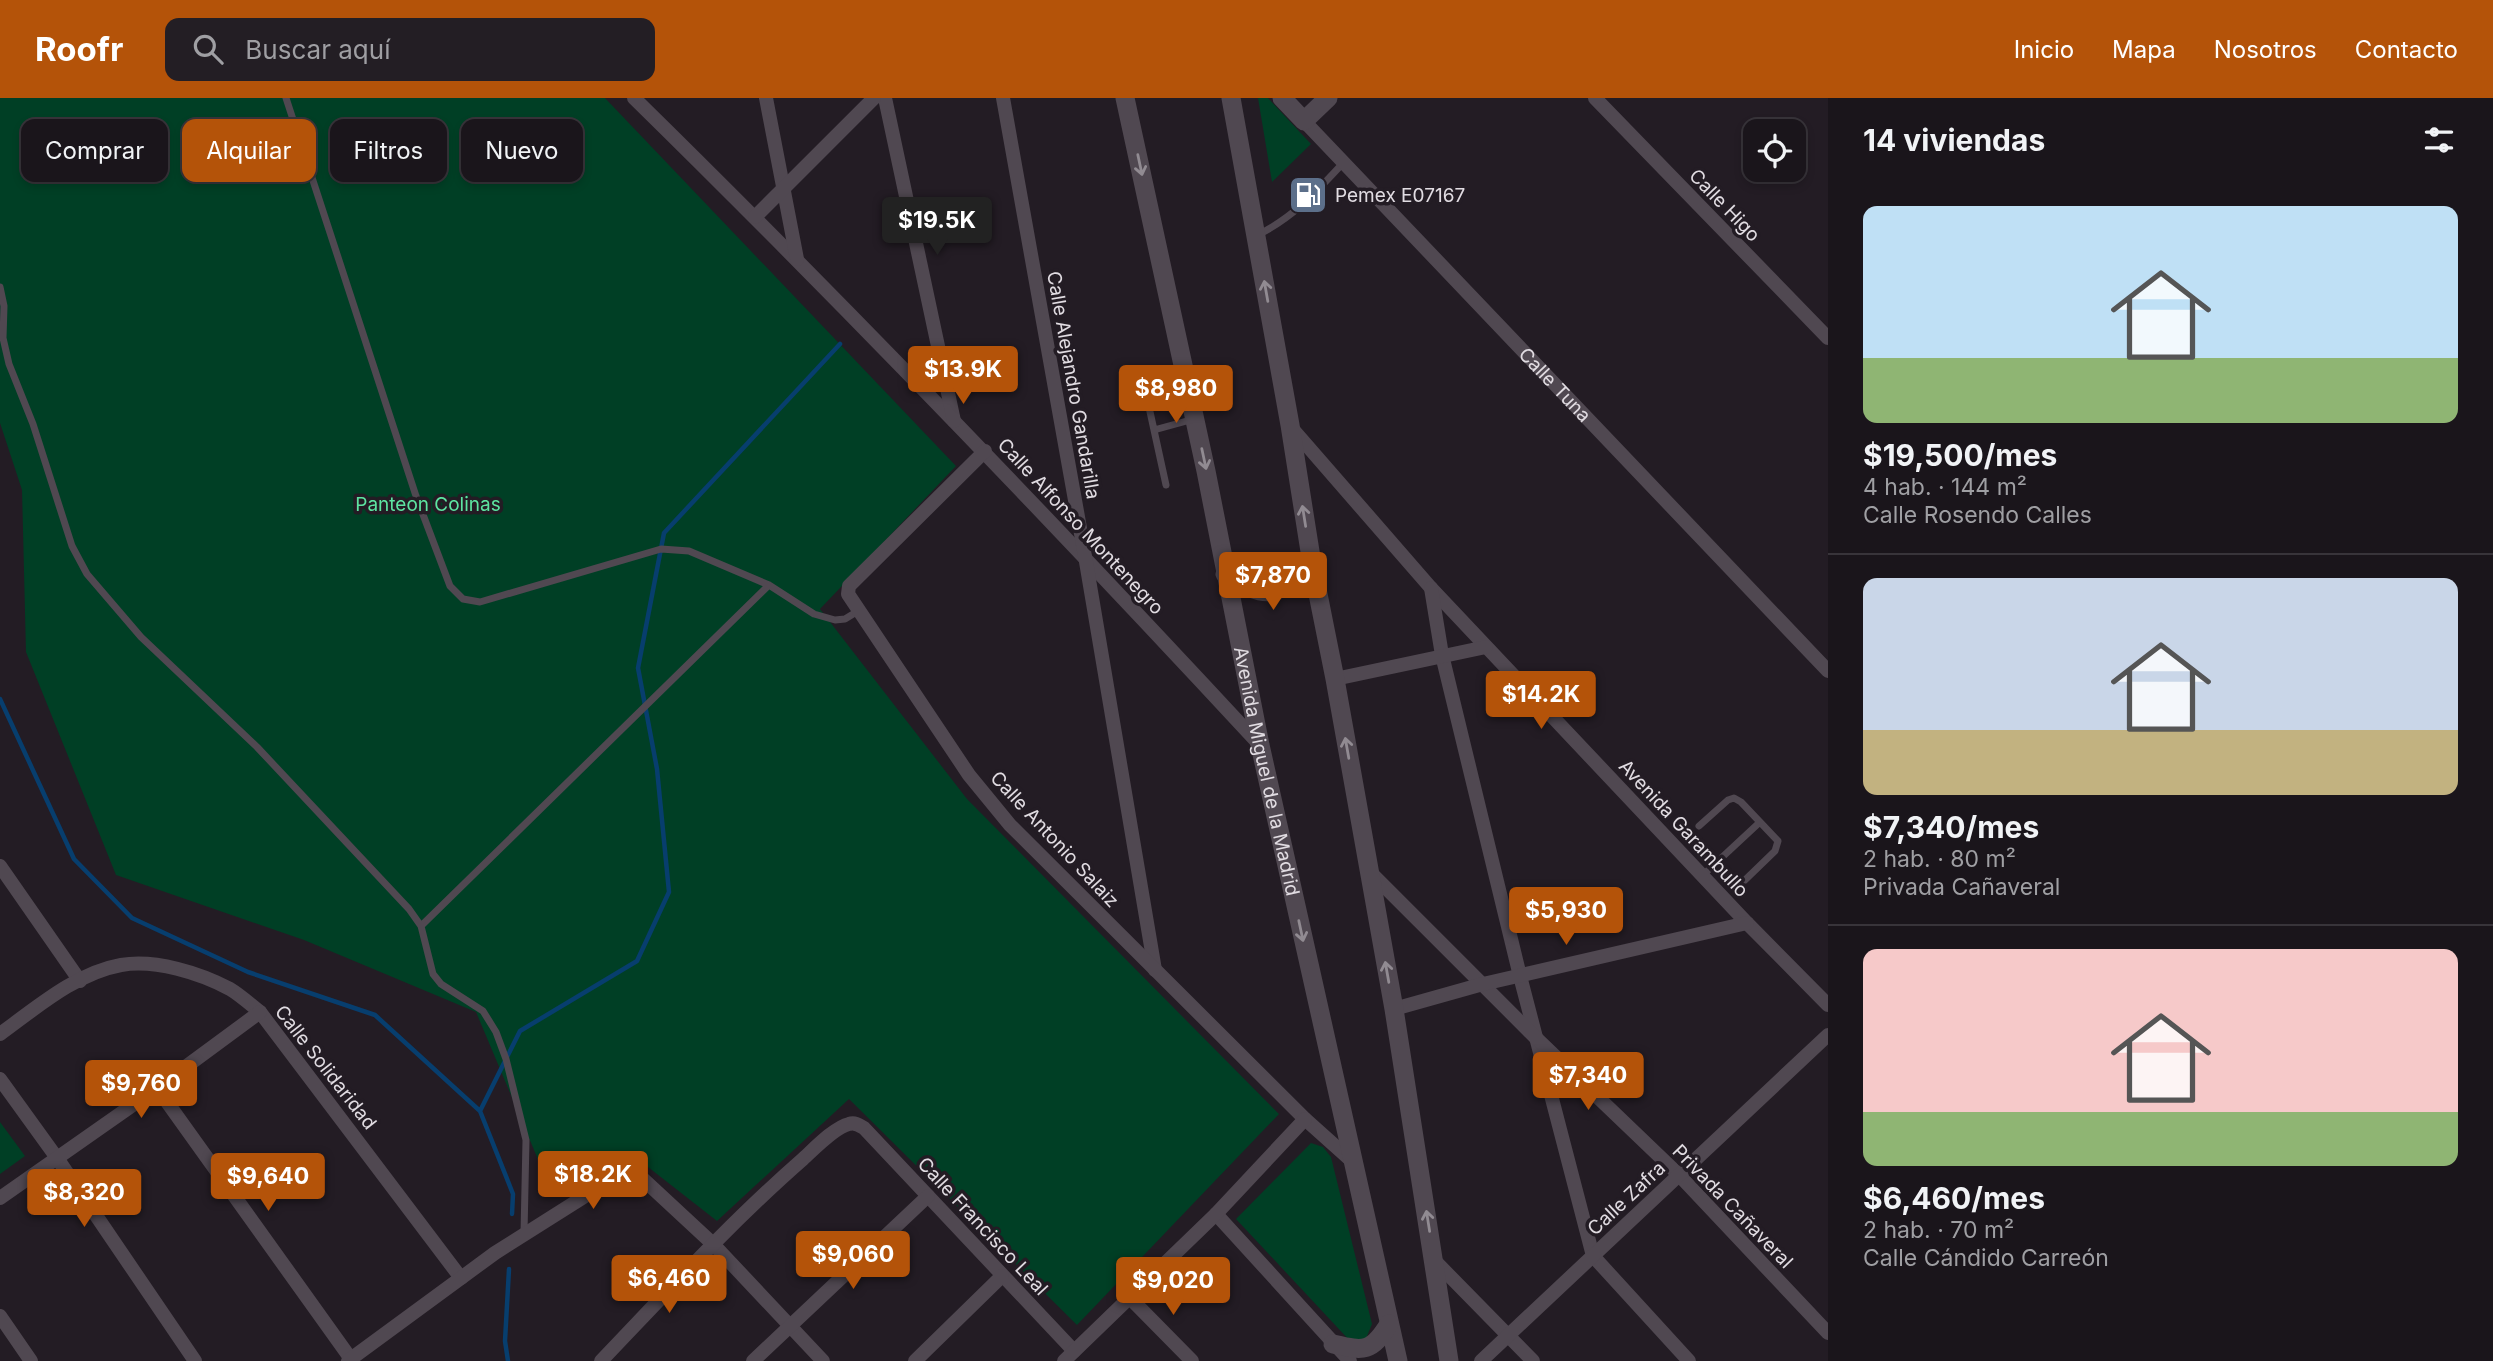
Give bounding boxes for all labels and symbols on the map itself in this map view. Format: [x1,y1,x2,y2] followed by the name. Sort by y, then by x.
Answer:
[1133,153,1147,176] one-way arrow
[1684,164,1765,246] street label: Calle Higo
[1287,174,1329,216] fuel station icon: Pemex E07167
[1335,184,1465,207] place label: Pemex E07167
[880,198,994,257] pin: $19.5K
[1042,269,1105,501] street label: Calle Alejandro Gandarilla
[1258,280,1272,303] one-way arrow
[1514,343,1596,427] street label: Calle Tuna
[906,346,1020,406] pin: $13.9K
[1119,366,1233,425] pin: $8,980
[993,433,1168,619] street label: Calle Alfonso Montenegro
[1197,447,1211,470] one-way arrow
[355,493,501,516] park label: Panteon Colinas
[1297,505,1310,528] one-way arrow
[1216,552,1330,612] pin: $7,870
[1229,645,1304,898] street label: Avenida Miguel de la Madrid
[1484,672,1598,731] pin: $14.2K
[1340,737,1353,760] one-way arrow
[1614,755,1753,902] street label: Avenida Garambullo
[986,767,1124,912] street label: Calle Antonio Salaiz
[1509,888,1623,947] pin: $5,930
[1295,919,1309,942] one-way arrow
[1380,961,1393,984] one-way arrow
[270,1001,381,1134] street label: Calle Solidaridad
[1531,1052,1645,1112] pin: $7,340
[84,1060,198,1120] pin: $9,760
[1668,1140,1798,1273] street label: Privada Cañaveral
[536,1152,650,1211] pin: $18.2K
[913,1153,1053,1300] street label: Calle Francisco Leal
[211,1154,325,1213] pin: $9,640
[1583,1157,1670,1240] street label: Calle Zafra
[27,1170,141,1229] pin: $8,320
[1421,1210,1434,1233] one-way arrow
[796,1232,910,1291] pin: $9,060
[612,1256,726,1315] pin: $6,460
[1116,1258,1230,1317] pin: $9,020

